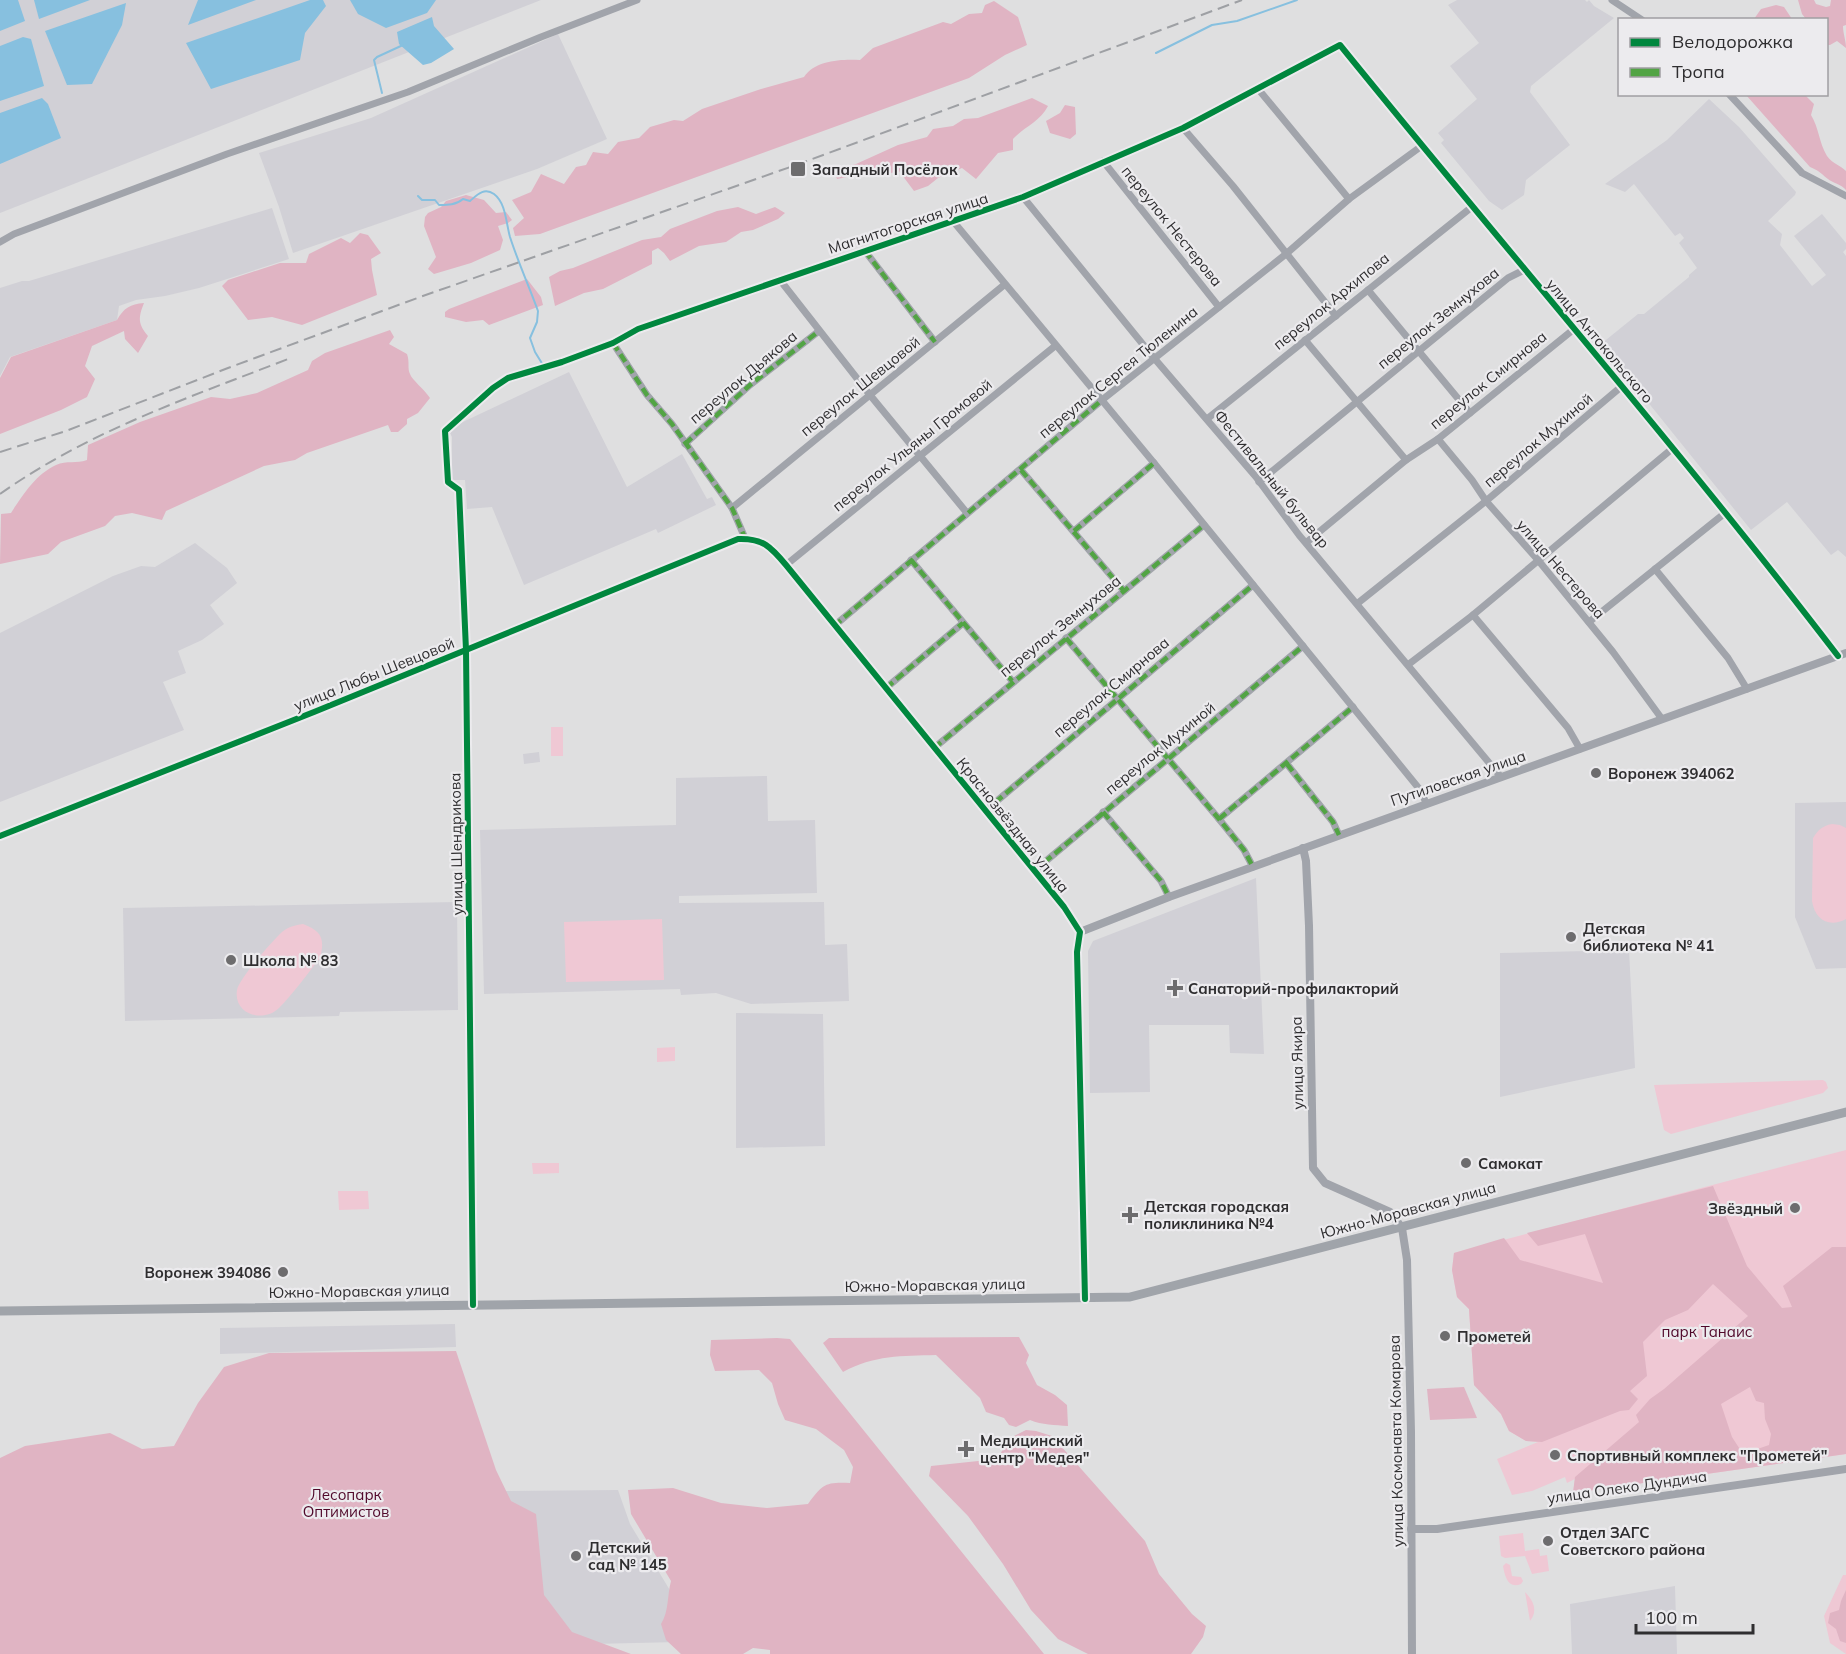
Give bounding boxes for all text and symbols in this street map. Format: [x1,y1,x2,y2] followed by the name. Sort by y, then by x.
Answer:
[1618,18,1828,96] legend
[1672,30,1793,53] text: Велодорожка
[1672,60,1725,83] text: Тропа
[789,160,807,178] marker: Западный Посёлок
[812,160,958,179] place label: Западный Посёлок
[1118,162,1226,290] street label: переулок Нестерова
[826,188,990,258] street label: Магнитогорская улица
[1269,248,1393,354] street label: переулок Архипова
[1373,263,1503,373] street label: переулок Земнухова
[1542,275,1658,407] street label: улица Антокольского
[1035,302,1201,442] street label: переулок Сергея Тюленина
[685,326,801,428] street label: переулок Дьякова
[1426,327,1550,433] street label: переулок Смирнова
[796,332,924,440] street label: переулок Шевцовой
[828,375,996,515] street label: переулок Ульяны Громовой
[1480,389,1596,491] street label: переулок Мухиной
[1210,406,1334,552] street label: Фестивальный бульвар
[1513,515,1609,623] street label: улица Нестерова
[995,571,1125,681] street label: переулок Земнухова
[291,633,457,715] street label: улица Любы Шевцовой
[1049,633,1173,741] street label: переулок Смирнова
[1101,698,1219,798] street label: переулок Мухиной
[1388,746,1528,810] street label: Путиловская улица
[953,754,1073,896] street label: Краснозвёздная улица
[1608,764,1735,783] place label: Воронеж 394062
[1589,766,1603,780] marker: Воронеж 394062
[445,773,467,915] street label: улица Шендрикова
[1583,919,1714,955] place label: Детская библиотека № 41
[1564,930,1578,944] marker: Детская библиотека № 41
[243,951,339,970] place label: Школа № 83
[224,953,238,967] marker: Школа № 83
[1166,979,1184,997] marker: Cанаторий-профилакторий
[1188,979,1399,998] place label: Cанаторий-профилакторий
[1287,1016,1307,1110] street label: улица Якира
[1478,1154,1543,1173] place label: Самокат
[1459,1156,1473,1170] marker: Самокат
[1318,1177,1498,1243] street label: Южно-Моравская улица
[1144,1197,1289,1233] place label: Детская городская поликлиника №4
[1708,1199,1783,1218] place label: Звёздный
[1788,1201,1802,1215] marker: Звёздный
[1121,1206,1139,1224] marker: Детская городская поликлиника №4
[144,1263,271,1282] place label: Воронеж 394086
[276,1265,290,1279] marker: Воронеж 394086
[844,1274,1026,1296] street label: Южно-Моравская улица
[268,1280,450,1302] street label: Южно-Моравская улица
[1662,1322,1752,1341] park label: парк Танаис
[1457,1327,1531,1346] place label: Прометей
[1438,1329,1452,1343] marker: Прометей
[1385,1335,1407,1547] street label: улица Космонавта Комарова
[980,1431,1090,1467] place label: Медицинский центр "Медея"
[957,1440,975,1458] marker: Медицинский центр "Медея"
[1567,1446,1827,1465] place label: Спортивный комплекс "Прометей"
[1548,1448,1562,1462] marker: Спортивный комплекс "Прометей"
[1546,1466,1708,1508] street label: улица Олеко Дундича
[303,1485,389,1521] park label: Лесопарк Оптимистов
[1560,1523,1705,1559] place label: Отдел ЗАГС Советского района
[1541,1534,1555,1548] marker: Отдел ЗАГС Советского района
[588,1538,667,1574] place label: Детский сад № 145
[569,1549,583,1563] marker: Детский сад № 145
[1636,1597,1753,1635] scale bar
[1645,1606,1698,1629] text: 100 m

